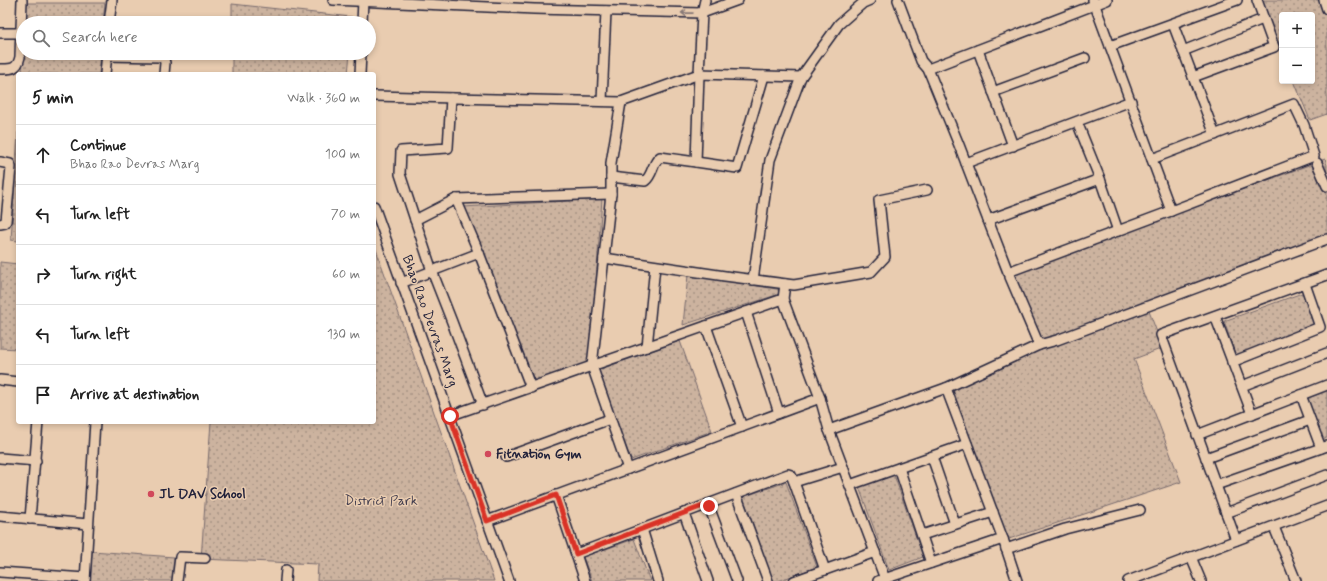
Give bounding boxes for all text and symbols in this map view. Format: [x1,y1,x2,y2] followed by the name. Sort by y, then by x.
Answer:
[681,9,694,17] one-way arrow
[1279,12,1315,84] map controls
[1279,12,1315,48] button: +
[16,16,376,60] search box
[30,27,52,49] icon: search
[62,28,138,48] text: Search here
[1279,48,1315,84] button: −
[32,87,74,109] text: 5 min
[287,90,360,107] text: Walk · 360 m
[70,136,126,156] text: Continue
[32,144,54,166] icon: ahead
[325,146,360,163] text: 100 m
[70,156,199,173] text: Bhao Rao Devras Marg
[32,204,54,226] icon: left
[70,205,130,225] text: Turn left
[331,206,360,223] text: 70 m
[398,252,462,390] street label: Bhao Rao Devras Marg
[32,264,54,286] icon: right
[70,265,137,285] text: Turn right
[332,266,360,283] text: 60 m
[32,324,54,346] icon: left
[70,325,130,345] text: Turn left
[327,326,360,343] text: 130 m
[32,384,54,406] icon: arrive
[70,385,199,405] text: Arrive at destination
[441,407,459,425] route start
[496,445,582,463] place label: Fitnation Gym
[483,449,493,459] marker: Fitnation Gym
[159,485,246,503] place label: JL DAV School
[146,489,156,499] marker: JL DAV School
[344,492,418,510] park label: District Park
[700,497,718,515] route end

